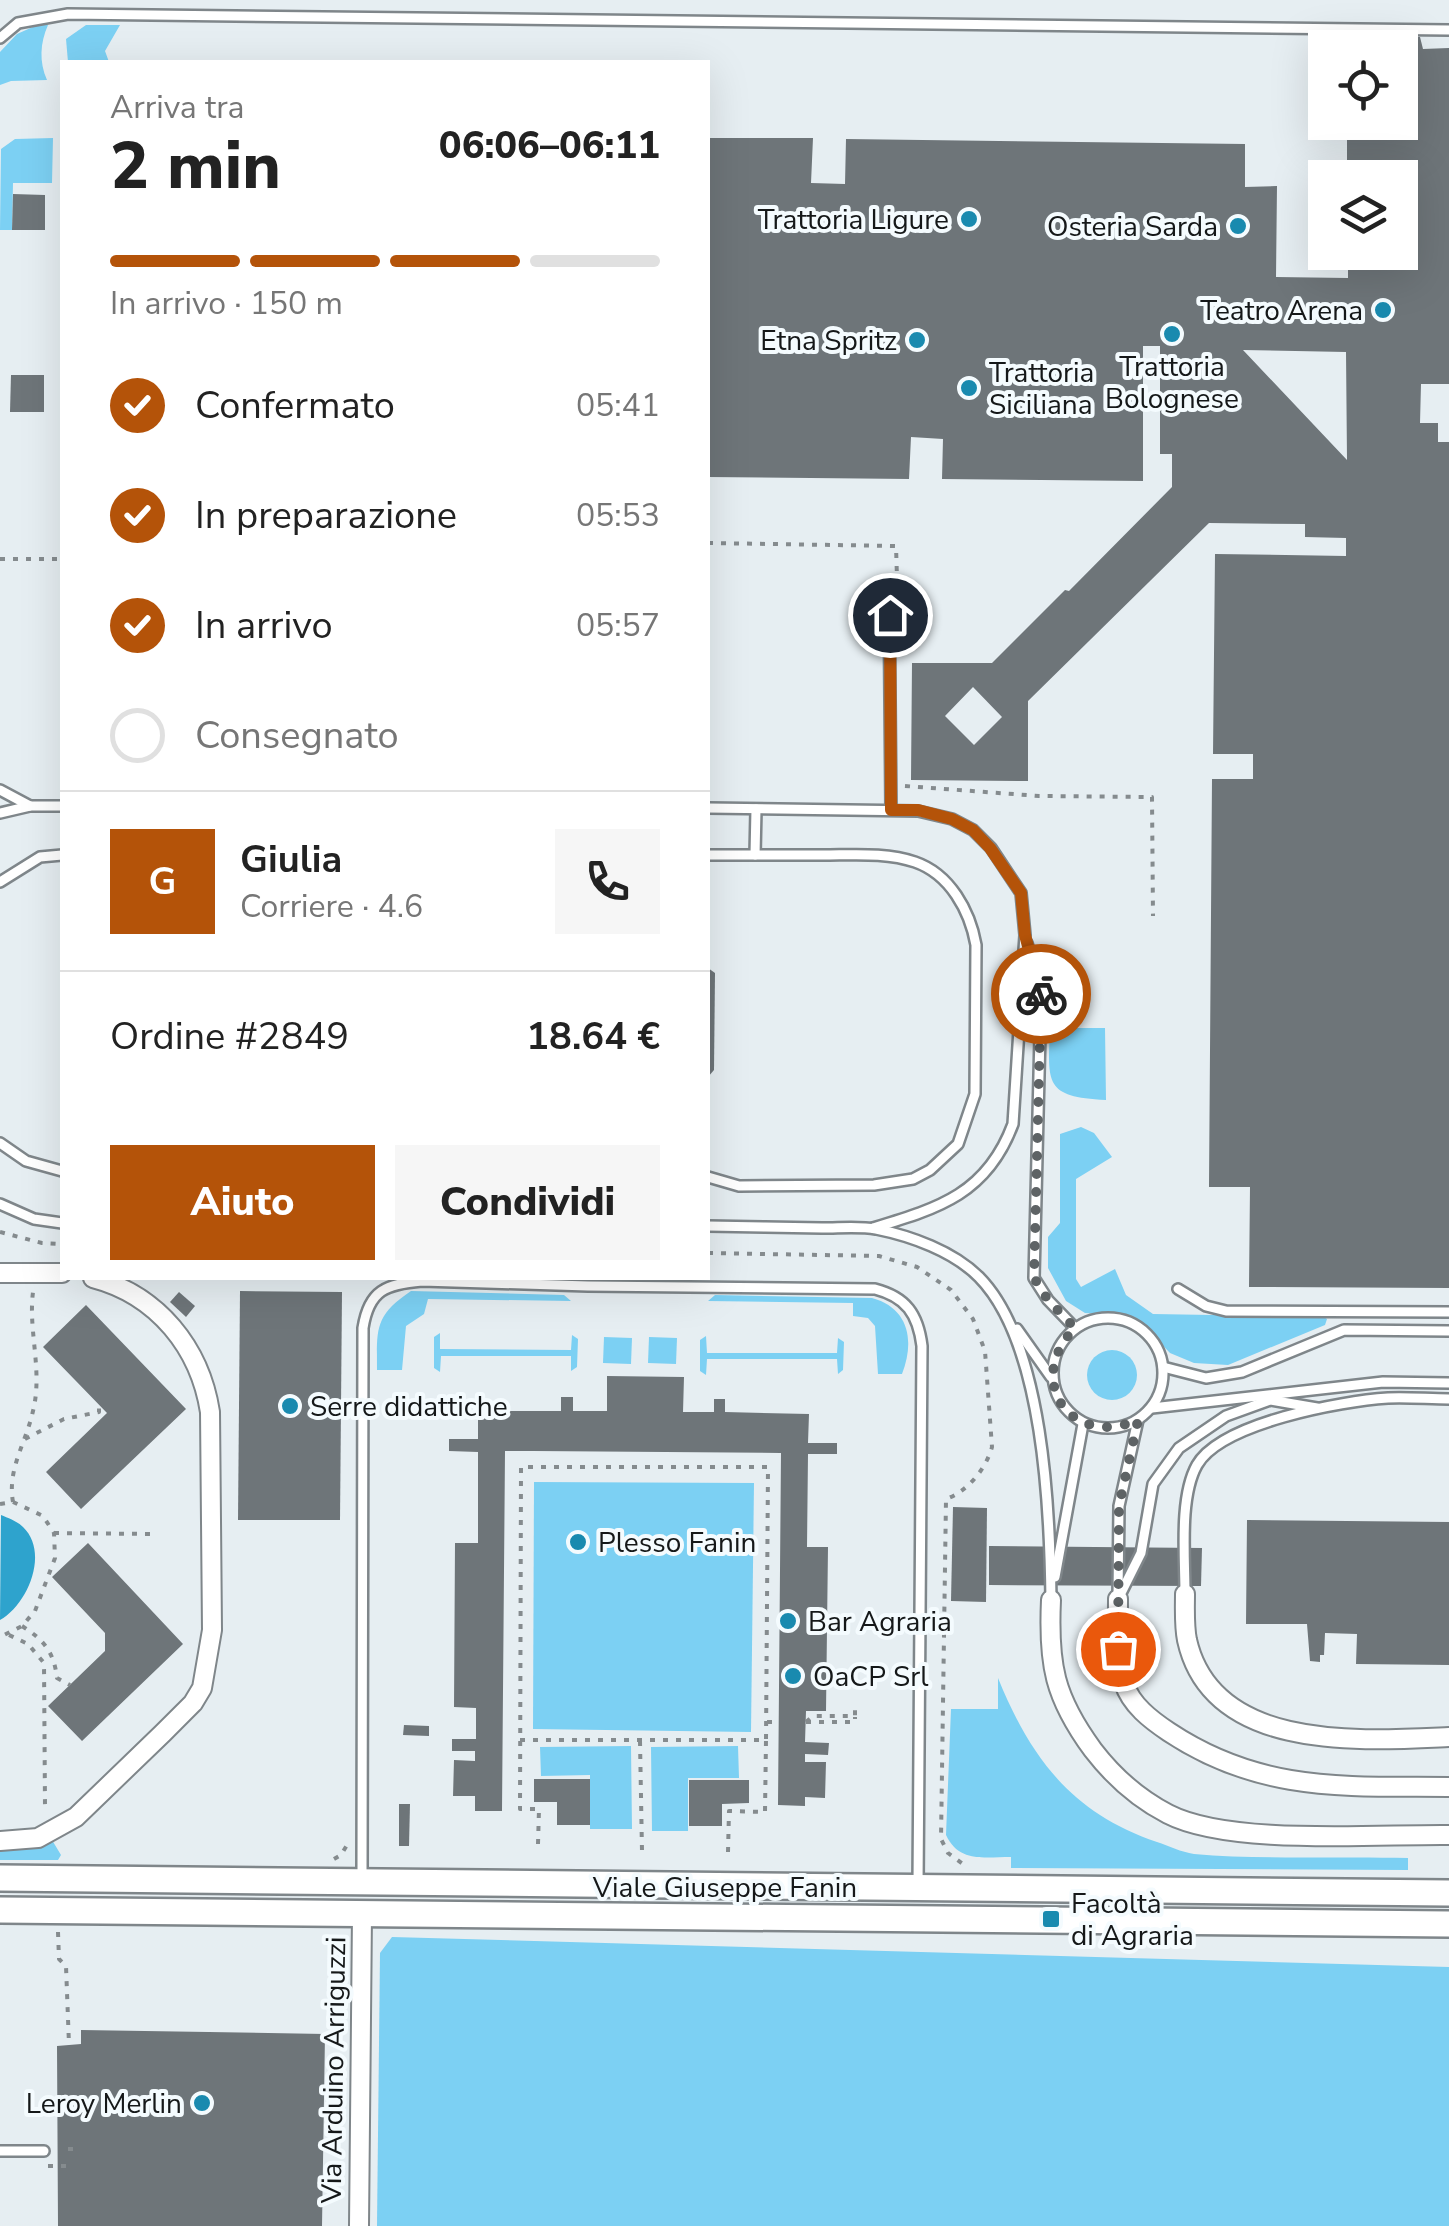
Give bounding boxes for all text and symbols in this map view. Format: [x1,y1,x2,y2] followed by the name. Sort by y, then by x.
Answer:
[1308,30,1418,270] map controls
[1308,30,1418,140] button: locate
[110,86,244,129] text: Arriva tra
[439,120,660,171] text: 06:06–06:11
[110,122,281,211] text: 2 min
[1308,160,1418,270] button: layers
[758,201,949,239] place label: Trattoria Ligure
[958,208,980,230] marker: Trattoria Ligure
[1047,208,1218,246] place label: Osteria Sarda
[1227,215,1249,237] marker: Osteria Sarda
[110,282,343,325] text: In arrivo · 150 m
[1200,292,1363,330] place label: Teatro Arena
[1372,299,1394,321] marker: Teatro Arena
[760,322,897,360] place label: Etna Spritz
[1161,323,1183,345] marker: Trattoria Bolognese
[906,329,928,351] marker: Etna Spritz
[1105,348,1239,418] place label: Trattoria Bolognese
[989,354,1094,424] place label: Trattoria Siciliana
[958,377,980,399] marker: Trattoria Siciliana
[110,378,165,433] icon: check
[195,380,395,431] text: Confermato
[576,384,660,427] text: 05:41
[110,488,165,543] icon: check
[195,490,457,541] text: In preparazione
[576,494,660,537] text: 05:53
[848,573,933,658] pin
[863,588,918,643] icon: home
[110,598,165,653] icon: check
[195,600,333,651] text: In arrivo
[576,604,660,647] text: 05:57
[195,710,399,761] text: Consegnato
[555,829,660,934] button: phone
[240,834,342,885] text: Giulia
[149,856,176,907] text: G
[240,885,423,928] text: Corriere · 4.6
[991,944,1091,1044] courier
[1014,967,1069,1022] icon: bike
[110,1011,349,1062] text: Ordine #2849
[526,1011,660,1062] text: 18.64 €
[110,1145,375,1260] button: Aiuto
[395,1145,660,1260] button: Condividi
[310,1388,508,1426] place label: Serre didattiche
[279,1395,301,1417] marker: Serre didattiche
[598,1524,756,1562] place label: Plesso Fanin
[567,1531,589,1553] marker: Plesso Fanin
[808,1603,952,1641] place label: Bar Agraria
[1076,1607,1161,1692] pin
[777,1610,799,1632] marker: Bar Agraria
[1091,1622,1146,1677] icon: bag
[813,1658,929,1696] place label: OaCP Srl
[782,1665,804,1687] marker: OaCP Srl
[592,1869,857,1907] street label: Viale Giuseppe Fanin
[1071,1885,1194,1955] place label: Facoltà di Agraria
[1040,1908,1062,1930] marker: Facoltà di Agraria
[313,1936,355,2205] street label: Via Arduino Arriguzzi
[26,2085,182,2123] place label: Leroy Merlin
[191,2092,213,2114] marker: Leroy Merlin

